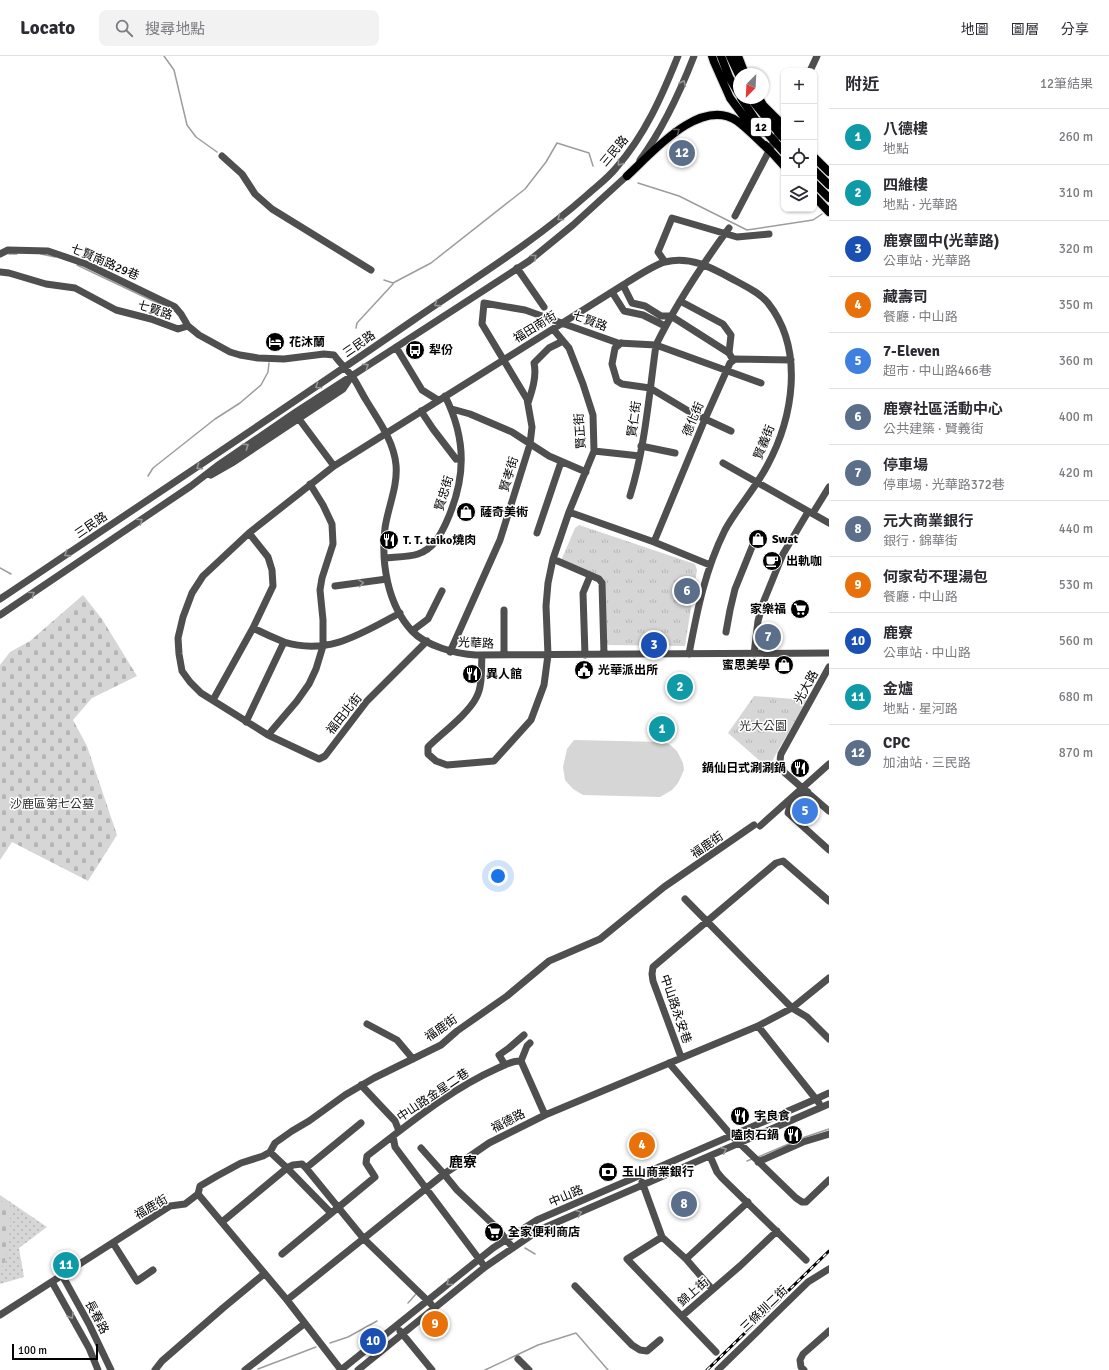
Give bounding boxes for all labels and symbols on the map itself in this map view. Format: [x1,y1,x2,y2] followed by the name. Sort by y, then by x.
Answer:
[733,68,769,104] north arrow
[678,80,686,87] one-way arrow
[751,118,771,136] road number: 12
[672,129,679,136] one-way arrow
[597,133,632,170] street label: 三民路
[669,138,695,168] pin: 12
[617,159,624,166] one-way arrow
[557,213,564,221] one-way arrow
[68,241,141,284] street label: 七賢南路29巷
[530,254,537,261] one-way arrow
[135,298,174,323] street label: 七賢路
[434,299,441,307] one-way arrow
[511,308,560,347] street label: 福田南街
[570,308,609,335] street label: 七賢路
[340,328,378,361] street label: 三民路
[264,331,286,353] hotel icon: 花沐蘭
[289,335,325,350] place label: 花沐蘭
[404,339,426,361] bus stop icon: 犁份
[429,343,453,358] place label: 犁份
[362,364,369,371] one-way arrow
[315,381,322,389] one-way arrow
[625,400,644,438] street label: 賢仁街
[680,400,707,439] street label: 德化街
[572,412,589,449] street label: 賢正街
[751,423,778,462] street label: 賢義街
[242,443,249,451] one-way arrow
[497,455,522,494] street label: 賢孝街
[196,462,203,470] one-way arrow
[432,474,457,513] street label: 賢忠街
[455,501,477,523] shop icon: 薩奇美術
[480,505,528,520] place label: 薩奇美術
[72,509,110,542] street label: 三民路
[136,518,143,526] one-way arrow
[747,528,769,550] shop icon: Swat
[378,529,400,551] restaurant icon: T. T. taiko燒肉
[772,532,799,547] place label: Swat
[403,533,476,548] place label: T. T. taiko燒肉
[65,549,72,556] one-way arrow
[761,550,783,572] cafe icon: 出軌咖
[786,554,822,569] place label: 出軌咖
[674,576,700,606] pin: 6
[358,579,364,588] one-way arrow
[28,591,35,598] one-way arrow
[789,598,811,620] supermarket icon: 家樂福
[750,602,786,617] place label: 家樂福
[755,622,781,652] pin: 7
[641,630,667,660] pin: 3
[458,635,494,652] street label: 光華路
[773,654,795,676] shop icon: 蜜思美學
[722,658,770,673] place label: 蜜思美學
[573,659,595,681] public building icon: 光華派出所
[461,663,483,685] restaurant icon: 異人館
[598,663,658,678] place label: 光華派出所
[486,667,522,682] place label: 異人館
[791,668,822,707] street label: 光大路
[667,672,693,702] pin: 2
[323,691,365,738] street label: 福田北街
[649,714,675,744] pin: 1
[739,719,787,734] park label: 光大公園
[789,757,811,779] restaurant icon: 鍋仙日式涮涮鍋
[702,761,786,776] place label: 鍋仙日式涮涮鍋
[792,796,818,826] pin: 5
[10,797,94,812] park label: 沙鹿區第七公墓
[688,829,726,862] street label: 福鹿街
[488,866,508,886] your location
[657,973,694,1046] street label: 中山路永安巷
[422,1012,460,1045] street label: 福鹿街
[394,1066,472,1125] street label: 中山路金星二巷
[729,1105,751,1127] restaurant icon: 宇良食
[489,1107,528,1136] street label: 福德路
[754,1109,790,1124] place label: 宇良食
[782,1124,804,1146] restaurant icon: 嗑肉石鍋
[731,1128,779,1143] place label: 嗑肉石鍋
[629,1130,655,1160] pin: 4
[719,1147,727,1155] one-way arrow
[449,1154,477,1171] district label: 鹿寮
[597,1161,619,1183] bank icon: 玉山商業銀行
[622,1165,694,1180] place label: 玉山商業銀行
[547,1183,586,1210] street label: 中山路
[671,1189,697,1219] pin: 8
[132,1192,171,1223] street label: 福鹿街
[575,1210,582,1218] one-way arrow
[483,1221,505,1243] supermarket icon: 全家便利商店
[508,1225,580,1240] place label: 全家便利商店
[53,1250,79,1280] pin: 11
[675,1275,712,1310] street label: 錦上街
[446,1279,453,1286] one-way arrow
[738,1283,791,1336] street label: 三條圳二街
[81,1298,112,1337] street label: 長春路
[422,1309,448,1339] pin: 9
[67,1312,74,1319] one-way arrow
[360,1326,386,1356] pin: 10
[12,1342,98,1361] scale bar

